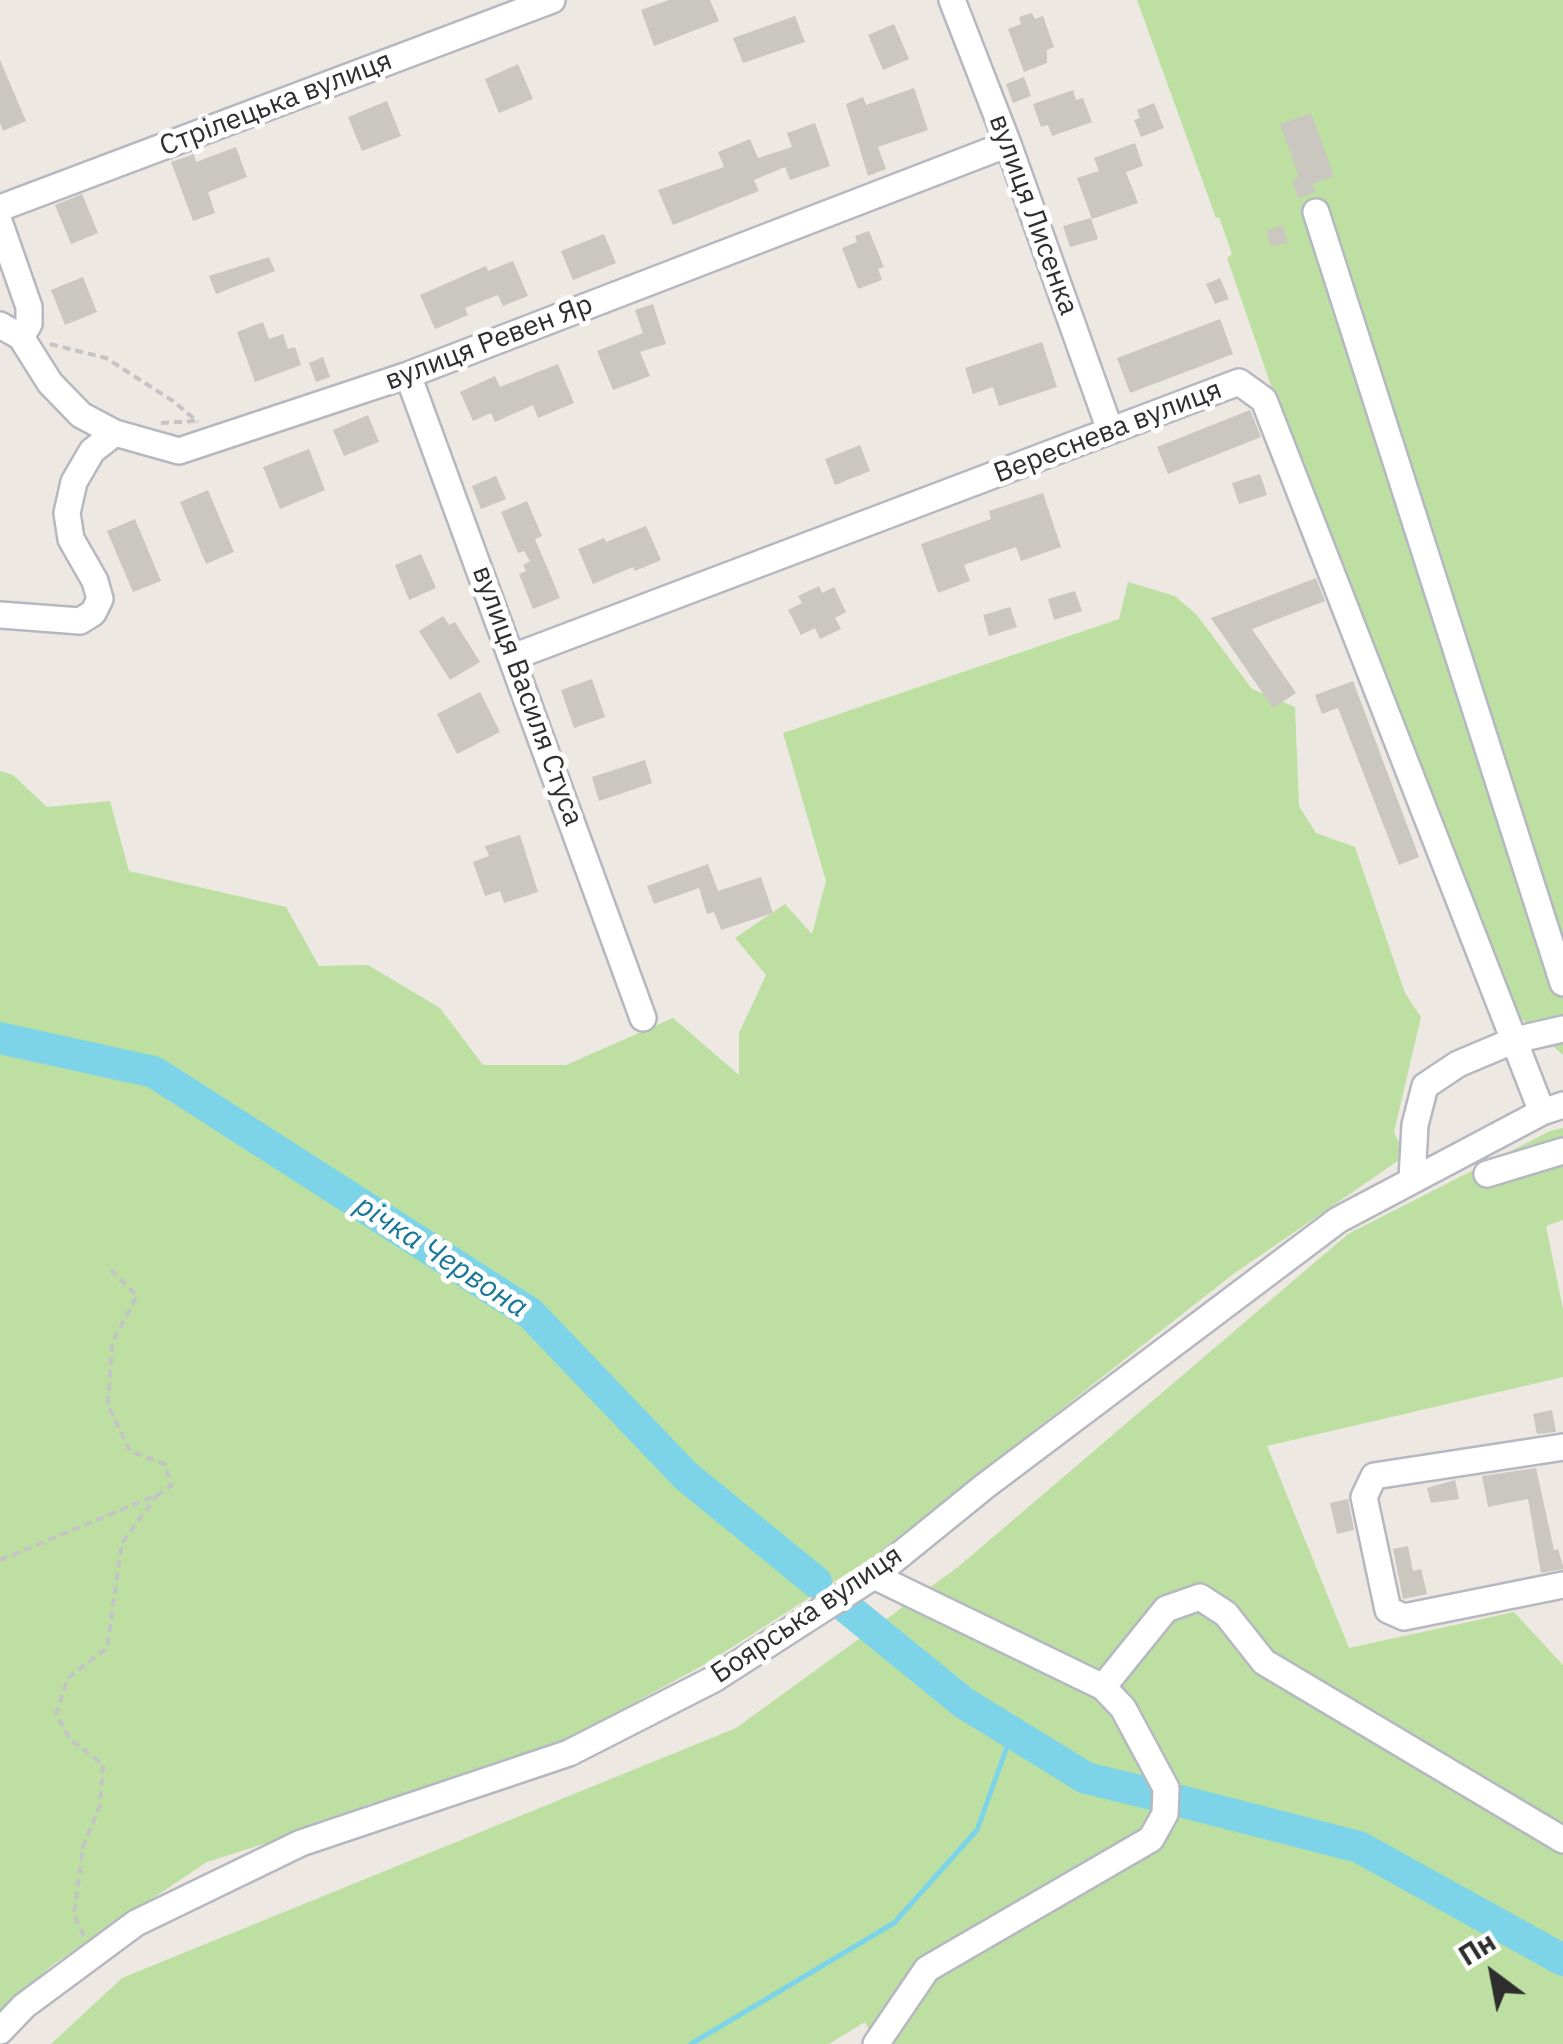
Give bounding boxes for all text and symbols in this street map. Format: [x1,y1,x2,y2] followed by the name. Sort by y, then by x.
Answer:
[155,44,397,164] street label: Стрілецька вулиця
[981,110,1085,320] street label: вулиця Лисенка
[380,288,598,398] street label: вулиця Ревен Яр
[989,373,1227,491] street label: Вереснева вулиця
[464,561,590,831] street label: вулиця Василя Стуса
[348,1188,534,1326] water label: річка Червона
[705,1539,909,1691] street label: Боярська вулиця
[1451,1923,1502,1974] text: Пн
[1443,1924,1543,2024] north arrow

